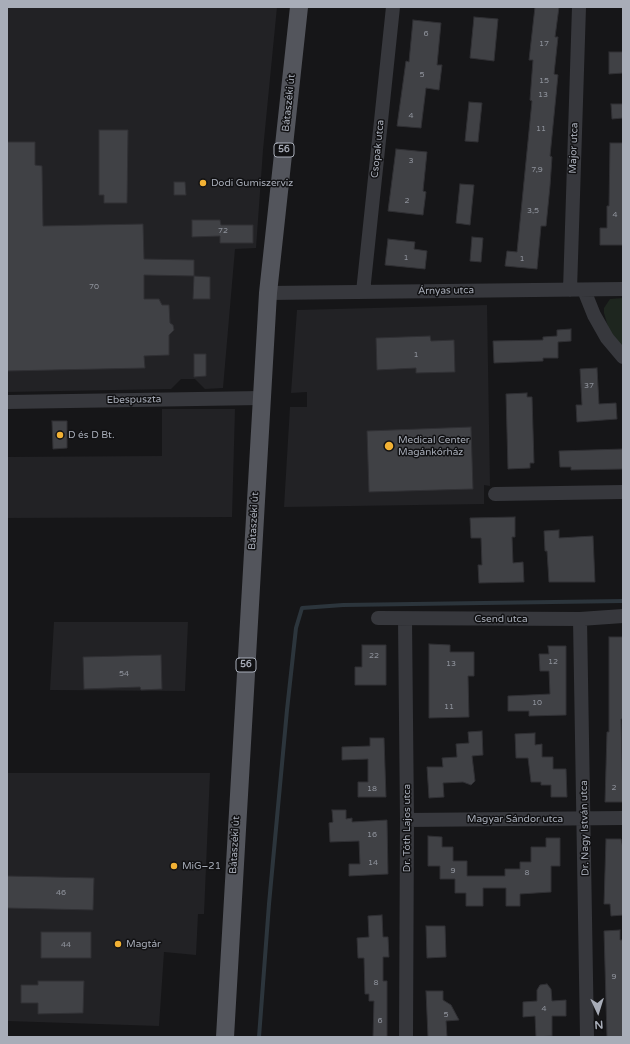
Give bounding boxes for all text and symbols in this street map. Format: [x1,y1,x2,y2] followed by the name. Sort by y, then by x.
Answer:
[423,29,429,39] house number: 6
[539,39,549,49] house number: 17
[419,70,425,80] house number: 5
[280,74,298,132] street label: Bátaszéki út
[539,76,549,86] house number: 15
[538,90,548,100] house number: 13
[408,111,414,121] house number: 4
[369,119,387,179] street label: Csopak utca
[567,122,581,174] street label: Major utca
[536,124,546,134] house number: 11
[274,143,294,157] road number: 56
[408,156,414,166] house number: 3
[531,165,543,175] house number: 7,9
[211,177,293,189] place label: Dodi Gumiszerviz
[198,178,208,188] marker: Dodi Gumiszerviz
[404,196,410,206] house number: 2
[527,206,539,216] house number: 3,5
[612,210,618,220] house number: 4
[218,226,228,236] house number: 72
[403,253,409,263] house number: 1
[519,254,525,264] house number: 1
[89,282,99,292] house number: 70
[418,285,474,297] street label: Árnyas utca
[413,350,419,360] house number: 1
[584,381,594,391] house number: 37
[107,394,161,406] street label: Ebespuszta
[68,429,114,441] place label: D és D Bt.
[55,430,65,440] marker: D és D Bt.
[398,434,470,458] place label: Medical Center Magánkórház
[383,440,395,452] marker: Medical Center Magánkórház
[246,492,262,550] street label: Bátaszéki út
[474,613,528,625] street label: Csend utca
[369,651,379,661] house number: 22
[548,657,558,667] house number: 12
[236,658,256,672] road number: 56
[446,659,456,669] house number: 13
[119,669,129,679] house number: 54
[532,698,542,708] house number: 10
[444,702,454,712] house number: 11
[578,780,592,876] street label: Dr. Nagy István utca
[611,783,617,793] house number: 2
[367,784,377,794] house number: 18
[401,784,413,872] street label: Dr. Tóth Lajos utca
[467,813,563,825] street label: Magyar Sándor utca
[227,816,243,874] street label: Bátaszéki út
[367,830,377,840] house number: 16
[368,858,378,868] house number: 14
[182,860,221,872] place label: MiG–21
[169,861,179,871] marker: MiG–21
[450,866,456,876] house number: 9
[524,868,530,878] house number: 8
[56,888,66,898] house number: 46
[126,938,161,950] place label: Magtár
[113,939,123,949] marker: Magtár
[61,940,71,950] house number: 44
[611,972,617,982] house number: 9
[373,978,379,988] house number: 8
[578,992,618,1032] north arrow
[541,1004,547,1014] house number: 4
[443,1010,449,1020] house number: 5
[377,1016,383,1026] house number: 6
[594,1018,604,1031] text: N

